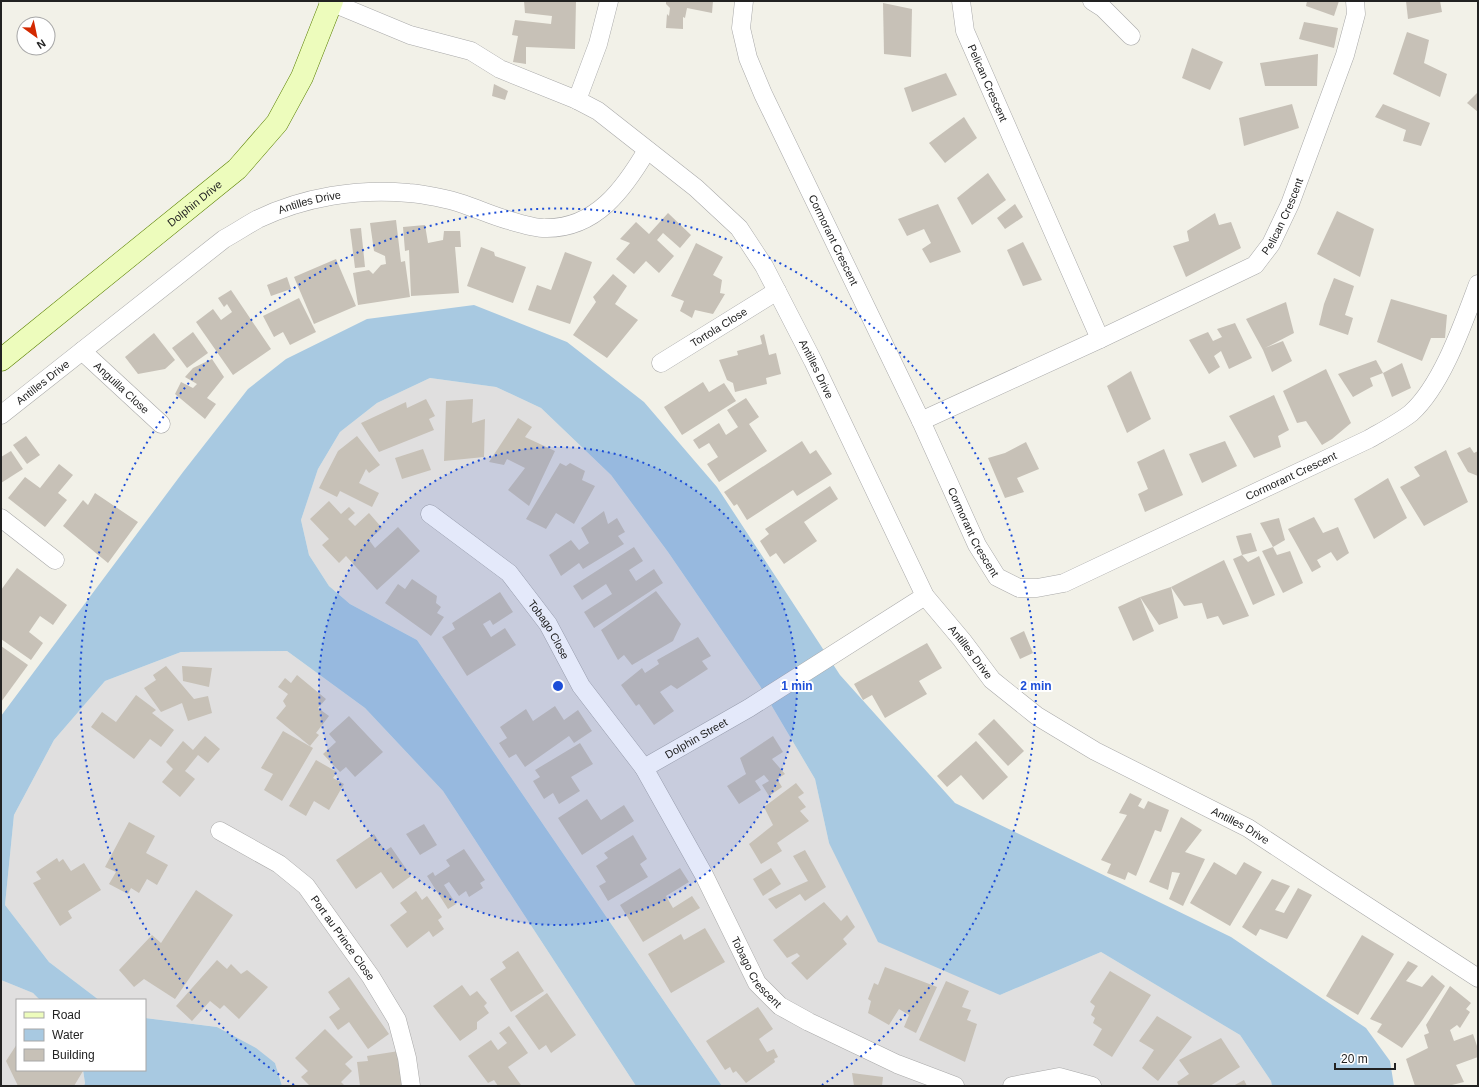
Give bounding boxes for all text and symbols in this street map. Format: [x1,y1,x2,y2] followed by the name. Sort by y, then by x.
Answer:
[16,16,56,56] north arrow
[35,37,48,52] text: N
[966,42,1010,123] street label: Pelican Crescent
[1259,176,1305,257] street label: Pelican Crescent
[165,178,224,229] street label: Dolphin Drive
[276,189,342,216] street label: Antilles Drive
[807,193,860,287] street label: Cormorant Crescent
[688,305,749,349] street label: Tortola Close
[797,337,836,400] street label: Antilles Drive
[14,358,72,407] street label: Antilles Drive
[92,359,152,416] street label: Anguilla Close
[1244,449,1338,502] street label: Cormorant Crescent
[946,485,1001,579] street label: Cormorant Crescent
[526,598,572,661] street label: Tobago Close
[946,623,995,681] street label: Antilles Drive
[551,679,565,693] centre of rings
[781,679,813,693] text: 1 min
[1020,679,1052,693] text: 2 min
[663,716,729,761] street label: Dolphin Street
[1210,805,1272,846] street label: Antilles Drive
[309,893,377,982] street label: Port au Prince Close
[729,935,784,1010] street label: Tobago Crescent
[16,999,146,1071] legend
[52,1008,81,1022] text: Road
[52,1028,84,1042] text: Water
[1335,1045,1395,1071] scale bar
[52,1048,95,1062] text: Building
[1341,1052,1368,1066] text: 20 m

